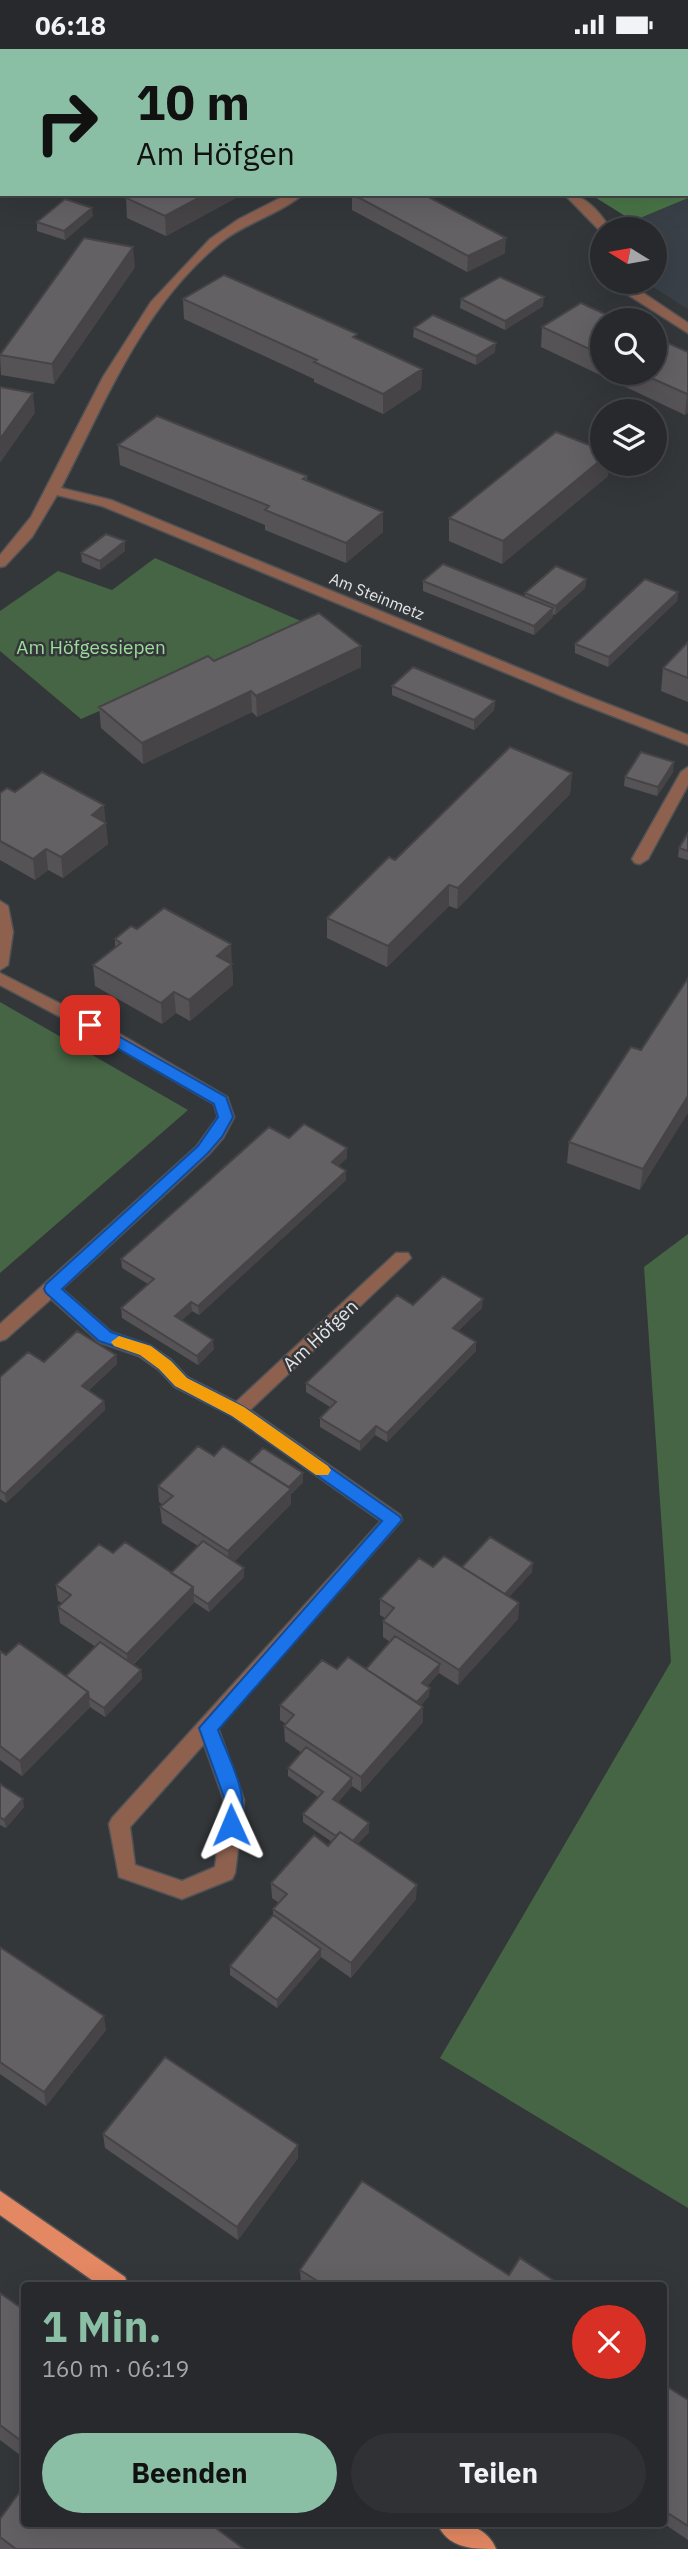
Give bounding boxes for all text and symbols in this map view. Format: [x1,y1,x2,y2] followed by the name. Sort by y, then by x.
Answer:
[35,8,106,42] text: 06:18
[136,70,250,133] text: 10 m
[21,77,112,168] icon: right
[136,132,295,174] text: Am Höfgen
[590,217,667,294] north arrow
[590,217,667,476] map controls
[590,308,667,385] button: search
[590,399,667,476] button: layers
[327,568,427,624] street label: Am Steinmetz
[16,635,166,659] park label: Am Höfgessiepen
[60,995,120,1055] pin
[71,1006,109,1044] icon: arrive
[277,1294,363,1376] street label: Am Höfgen
[194,1788,268,1862] position arrow
[42,2299,162,2354] text: 1 Min.
[572,2305,646,2379] button: close
[42,2353,189,2383] text: 160 m · 06:19
[42,2433,337,2513] button: Beenden
[351,2433,646,2513] button: Teilen

